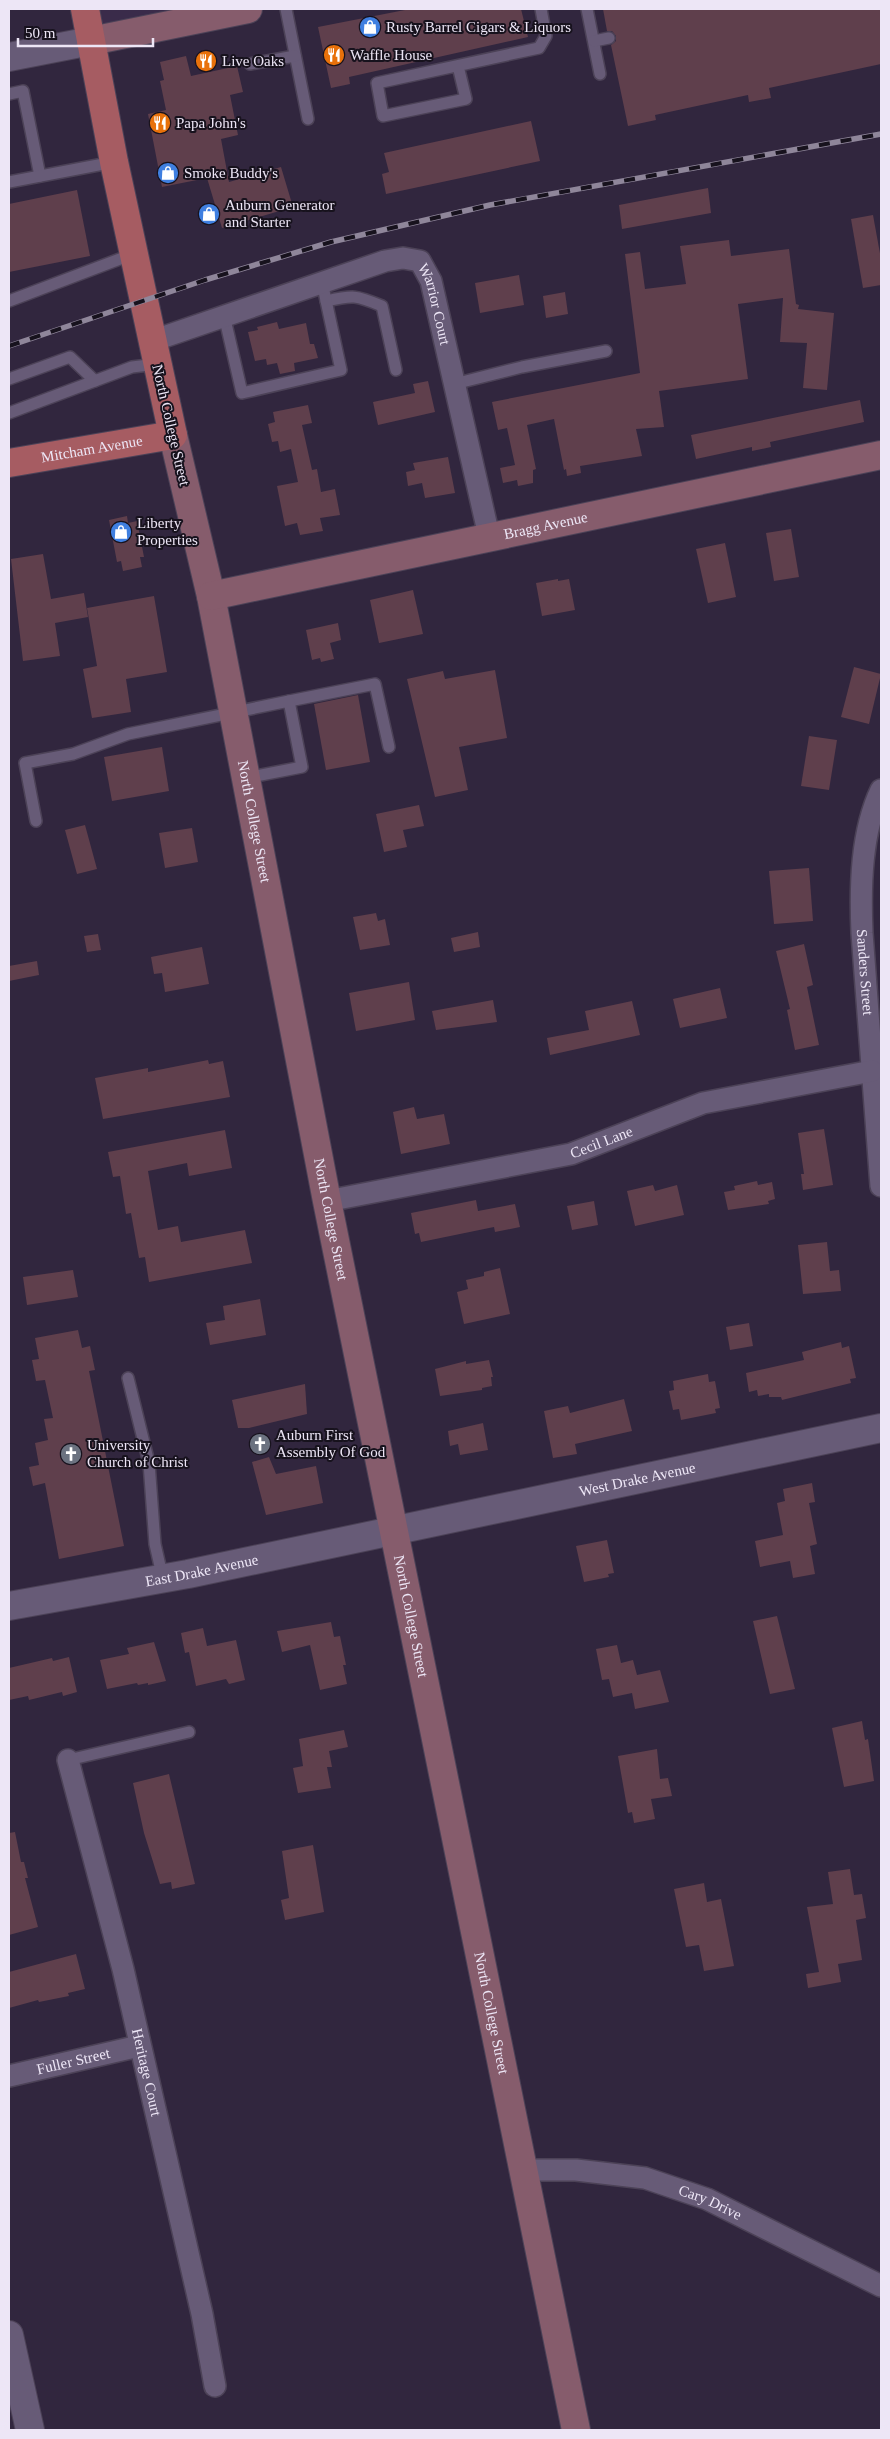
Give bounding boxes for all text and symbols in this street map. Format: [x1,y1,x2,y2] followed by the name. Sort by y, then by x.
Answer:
[18,15,152,47] scale bar
[358,15,382,39] shop icon: Rusty Barrel Cigars & Liquors
[386,19,571,35] place label: Rusty Barrel Cigars & Liquors
[25,25,56,41] text: 50 m
[322,43,346,67] restaurant icon: Waffle House
[350,47,433,63] place label: Waffle House
[194,49,218,73] restaurant icon: Live Oaks
[222,53,284,69] place label: Live Oaks
[148,111,172,135] restaurant icon: Papa John's
[176,115,246,131] place label: Papa John's
[156,161,180,185] shop icon: Smoke Buddy's
[184,165,278,181] place label: Smoke Buddy's
[225,197,335,230] place label: Auburn Generator and Starter
[197,202,221,226] shop icon: Auburn Generator and Starter
[415,261,453,347] street label: Warrior Court
[149,363,193,488] street label: North College Street
[40,432,144,465] street label: Mitcham Avenue
[502,509,589,542] street label: Bragg Avenue
[137,515,198,548] place label: Liberty Properties
[109,520,133,544] shop icon: Liberty Properties
[235,759,274,885] street label: North College Street
[854,929,876,1017] street label: Sanders Street
[568,1123,635,1162] street label: Cecil Lane
[311,1157,351,1282] street label: North College Street
[276,1427,386,1460] place label: Auburn First Assembly Of God
[248,1432,272,1456] church icon: Auburn First Assembly Of God
[87,1437,189,1470] place label: University Church of Christ
[59,1442,83,1466] church icon: University Church of Christ
[578,1459,697,1499] street label: West Drake Avenue
[144,1551,260,1589] street label: East Drake Avenue
[391,1554,431,1679] street label: North College Street
[471,1951,512,2076] street label: North College Street
[129,2027,165,2118] street label: Heritage Court
[35,2045,112,2077] street label: Fuller Street
[677,2182,745,2223] street label: Cary Drive

